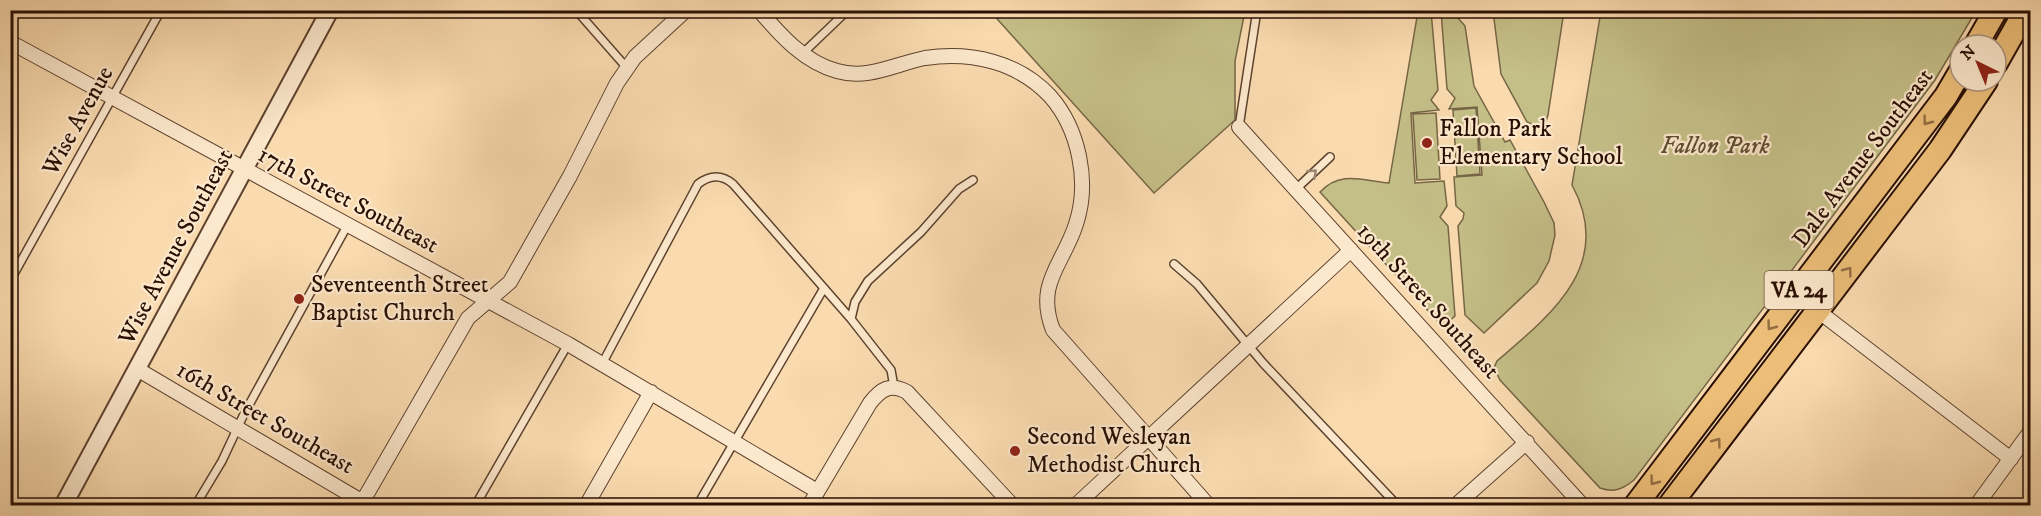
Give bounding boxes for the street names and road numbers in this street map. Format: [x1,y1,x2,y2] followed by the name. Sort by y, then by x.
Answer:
[35,61,120,182] street label: Wise Avenue
[1786,62,1940,253] street label: Dale Avenue Southeast
[252,140,444,260] street label: 17th Street Southeast
[111,144,240,351] street label: Wise Avenue Southeast
[1350,217,1506,386] street label: 19th Street Southeast
[1764,271,1834,309] road number: VA 24
[171,355,360,481] street label: 16th Street Southeast

